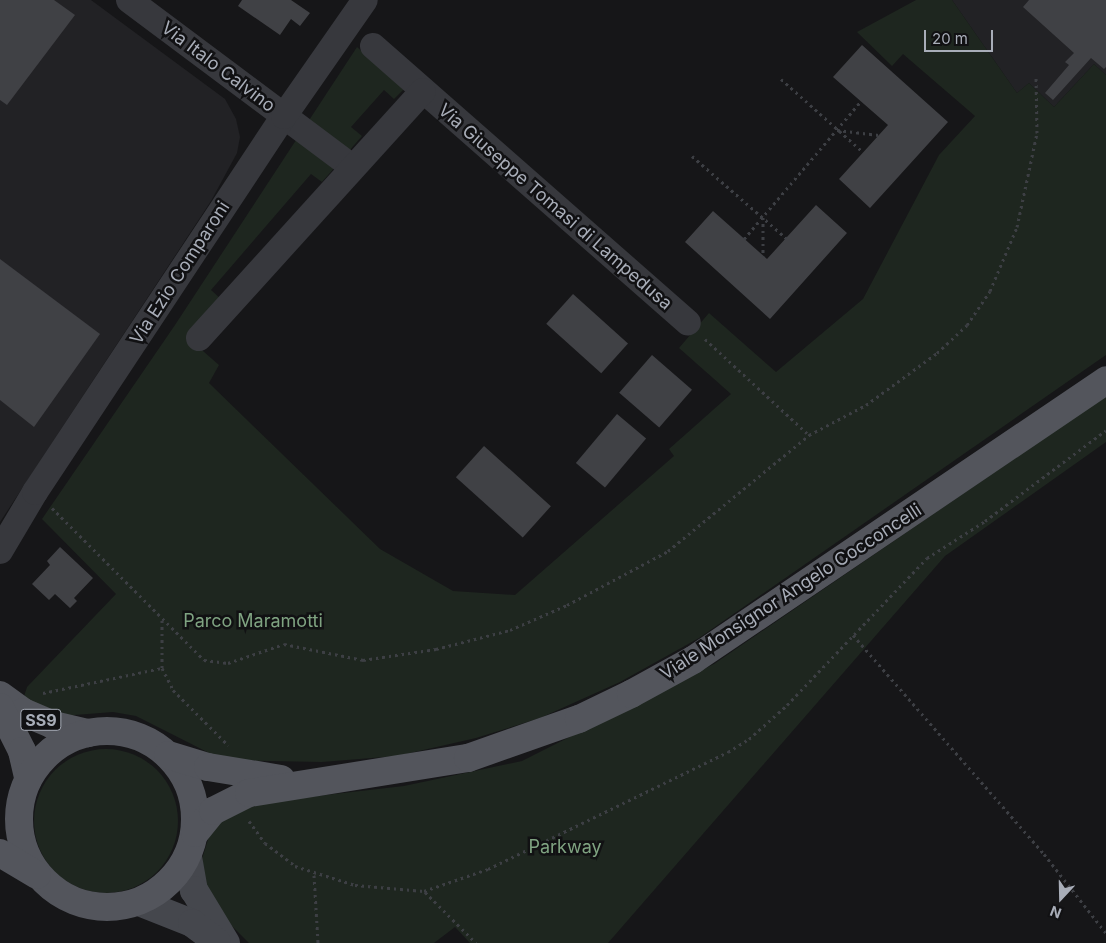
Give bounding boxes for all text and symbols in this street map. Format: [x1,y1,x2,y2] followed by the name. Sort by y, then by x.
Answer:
[157,17,279,117] street label: Via Italo Calvino
[926,20,995,52] scale bar
[932,29,968,48] text: 20 m
[434,99,676,315] street label: Via Giuseppe Tomasi di Lampedusa
[126,197,234,349] street label: Via Ezio Comparoni
[656,499,926,685] street label: Viale Monsignor Angelo Cocconcelli
[183,610,323,632] park label: Parco Maramotti
[20,706,62,734] road number: SS9
[528,836,602,858] park label: Parkway
[1036,873,1086,923] north arrow
[1047,903,1063,922] text: N

